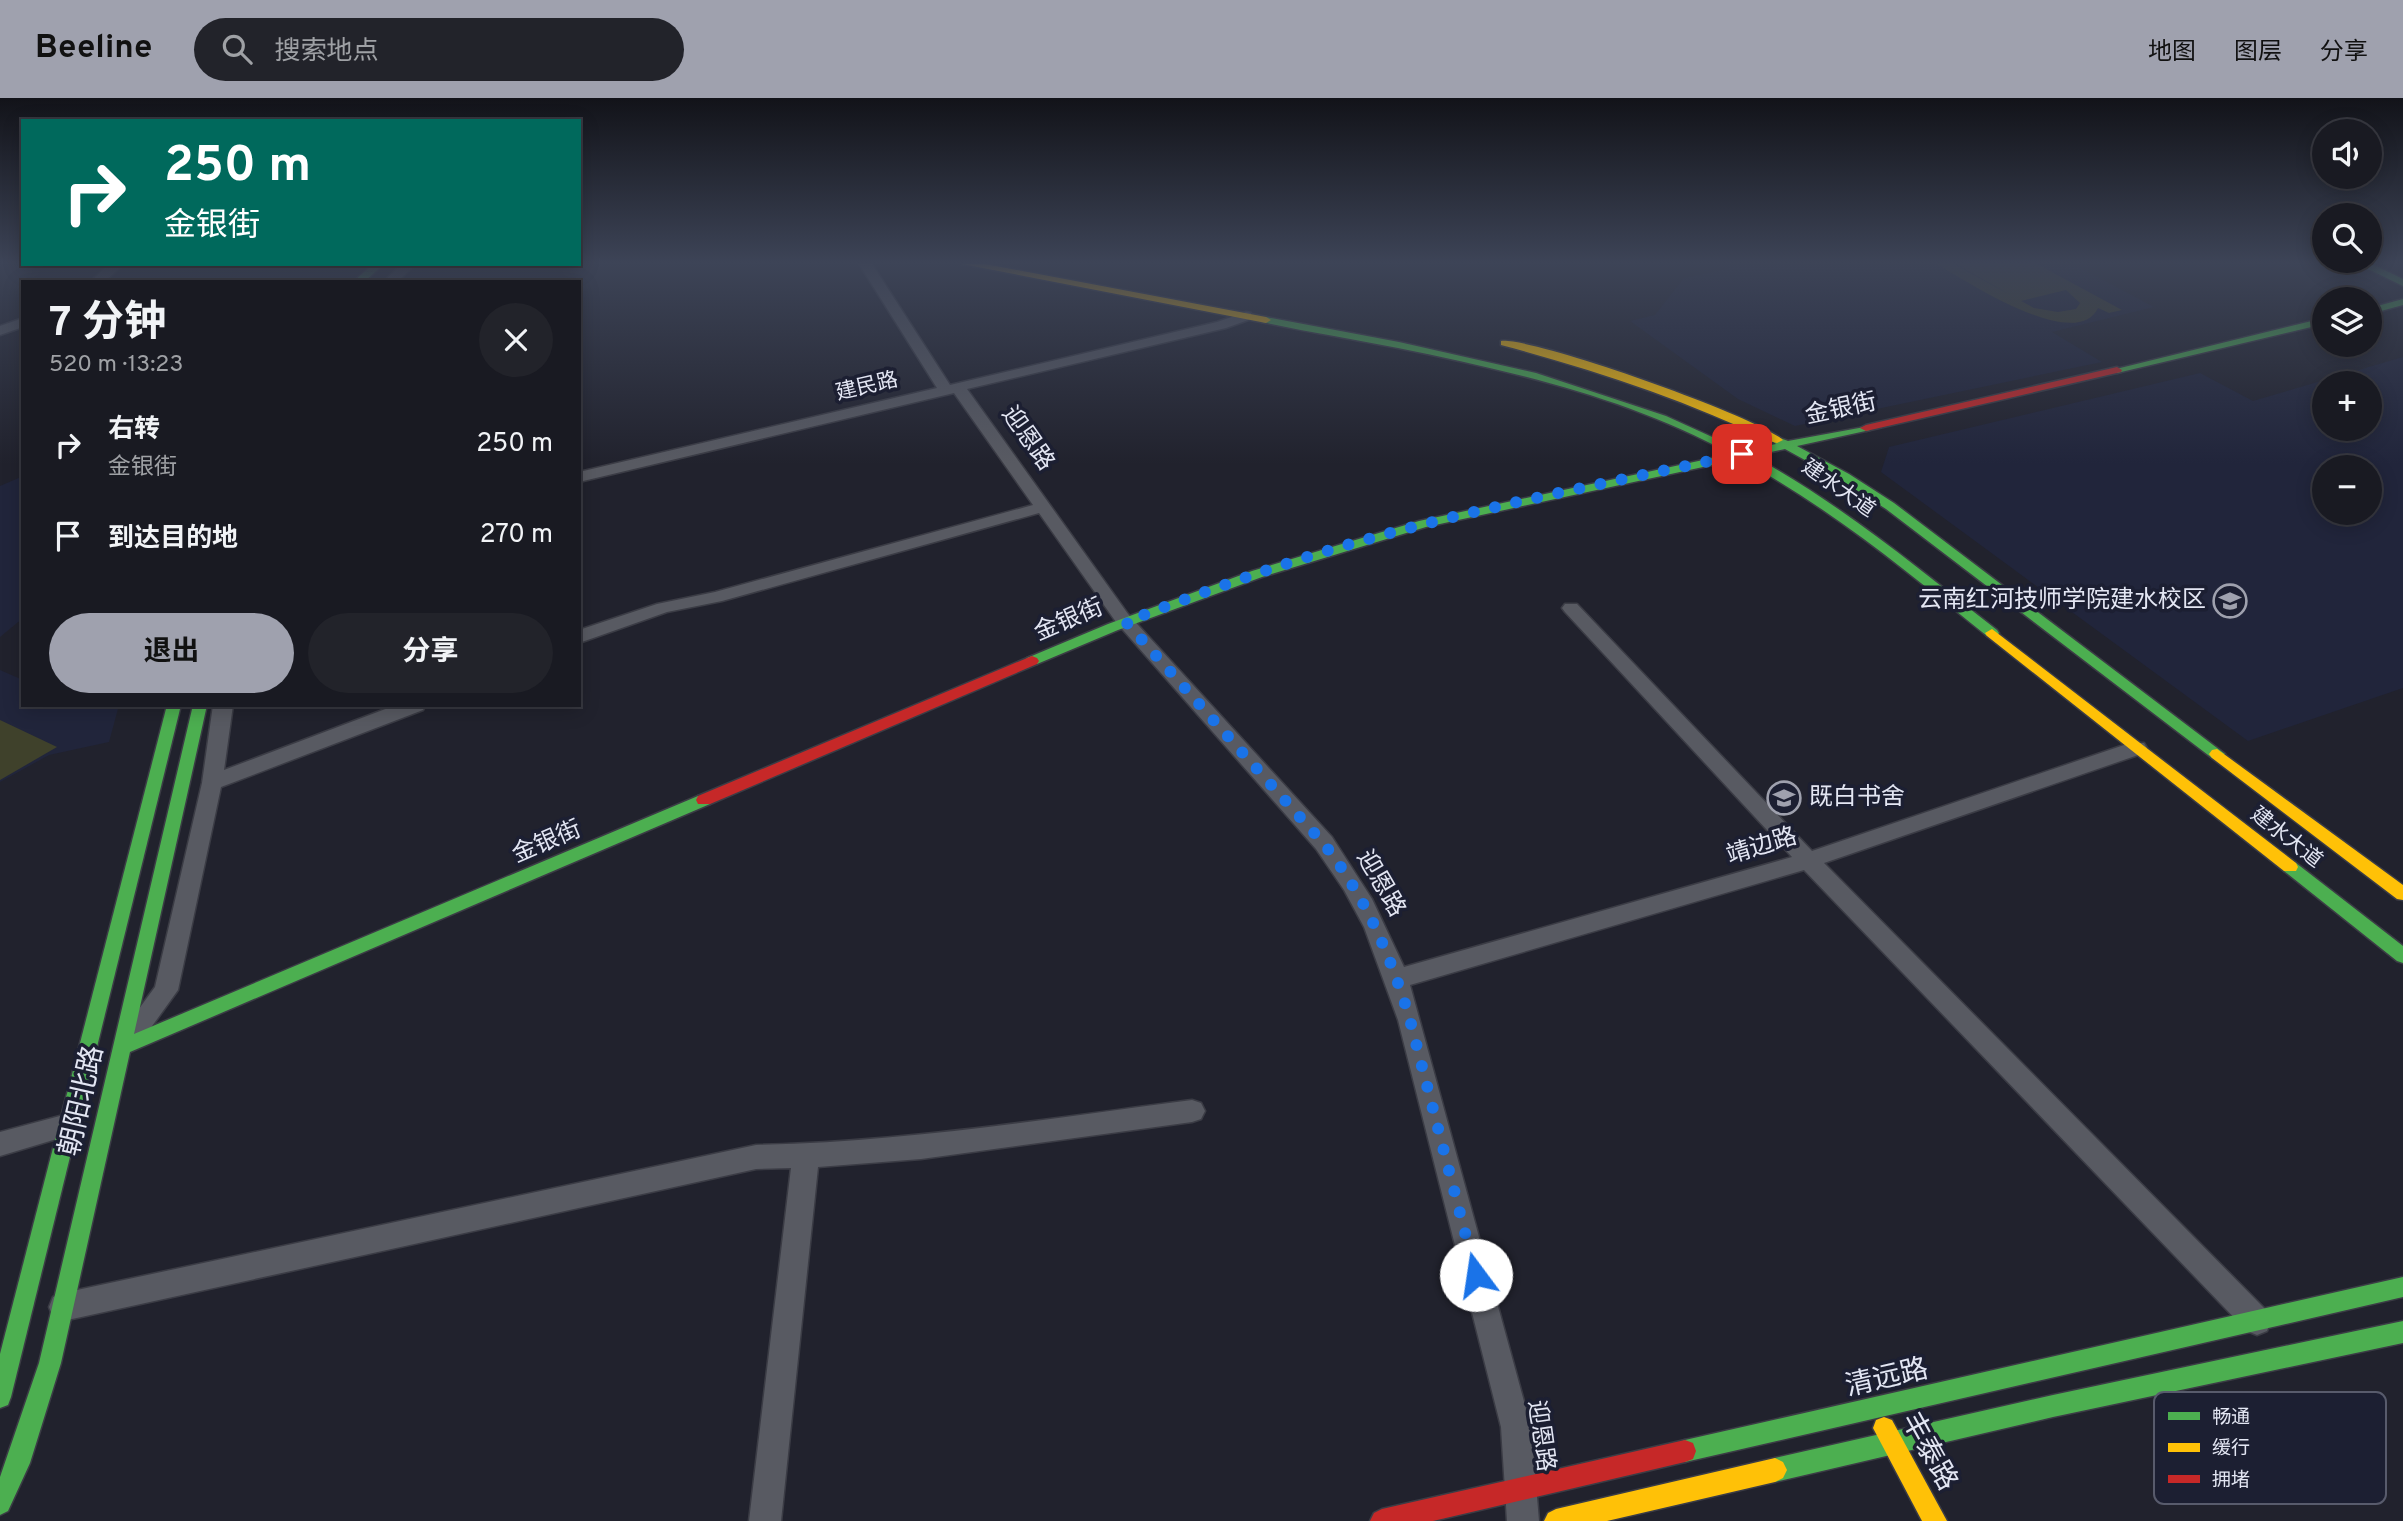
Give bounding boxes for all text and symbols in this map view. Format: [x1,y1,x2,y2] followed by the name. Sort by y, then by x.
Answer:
[194,18,684,81] search box
[35,28,152,70] text: Beeline
[218,30,256,68] icon: search
[274,36,378,69] text: 搜索地点
[2148,38,2196,68] text: 地图
[2234,38,2282,68] text: 图层
[2320,38,2368,68] text: 分享
[2312,119,2382,525] map controls
[2312,119,2382,189] button: sound
[164,137,311,199] text: 250 m
[49,147,140,238] icon: right
[2312,203,2382,273] button: search
[164,207,260,247] text: 金银街
[2312,287,2382,357] button: layers
[49,298,166,351] text: 7 分钟
[479,303,553,377] button: close
[49,351,183,380] text: 520 m · 13:23
[833,367,901,407] street label: 建民路
[2312,371,2382,441] button: +
[1803,388,1879,432] street label: 金银街
[994,401,1060,477] street label: 迎恩路
[108,414,160,447] text: 右转
[1712,424,1772,484] pin
[49,426,87,464] icon: right
[476,428,553,461] text: 250 m
[1723,435,1761,473] icon: arrive
[108,454,177,483] text: 金银街
[1796,454,1880,524] street label: 建水大道
[2312,455,2382,525] button: −
[49,517,87,555] icon: arrive
[480,519,553,552] text: 270 m
[108,523,238,556] text: 到达目的地
[2211,582,2249,620] school or university icon: 云南红河技师学院建水校区
[1918,586,2206,616] place label: 云南红河技师学院建水校区
[1030,593,1108,649] street label: 金银街
[49,613,294,693] button: 退出
[308,613,553,693] button: 分享
[1765,779,1803,817] school or university icon: 既白书舍
[1809,783,1905,813] place label: 既白书舍
[2245,802,2327,874] street label: 建水大道
[508,815,586,871] street label: 金银街
[1723,822,1801,872] street label: 靖边路
[1349,845,1411,923] street label: 迎恩路
[53,1042,113,1160] street label: 朝阳北路
[1439,1238,1513,1312] position arrow
[1842,1352,1932,1406] street label: 清远路
[2154,1392,2386,1504] legend
[1520,1398,1560,1474] street label: 迎恩路
[2212,1406,2250,1430] text: 畅通
[1892,1407,1964,1497] street label: 丰泰路
[2212,1437,2250,1461] text: 缓行
[2212,1469,2250,1493] text: 拥堵

